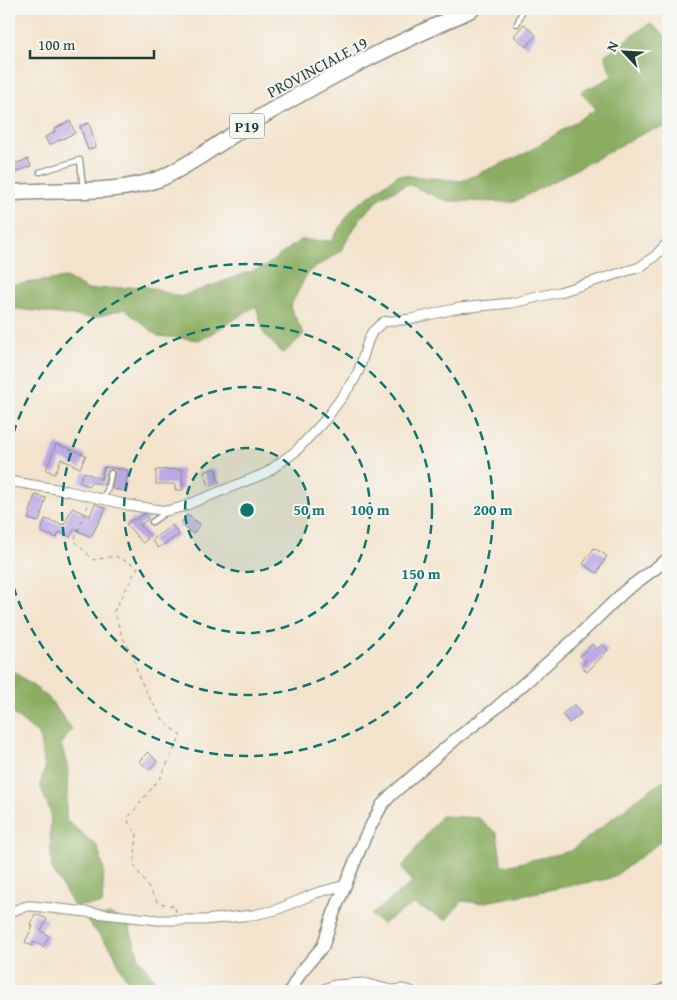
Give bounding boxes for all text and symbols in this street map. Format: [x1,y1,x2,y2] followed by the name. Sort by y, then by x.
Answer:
[30,28,154,60] scale bar
[600,28,650,78] north arrow
[262,30,372,104] street label: PROVINCIALE 19
[38,34,76,55] text: 100 m
[601,37,624,55] text: N
[230,114,264,138] road number: P19
[293,499,325,520] text: 50 m
[350,499,390,520] text: 100 m
[473,499,513,520] text: 200 m
[238,501,256,519] centre of rings
[401,563,441,584] text: 150 m

